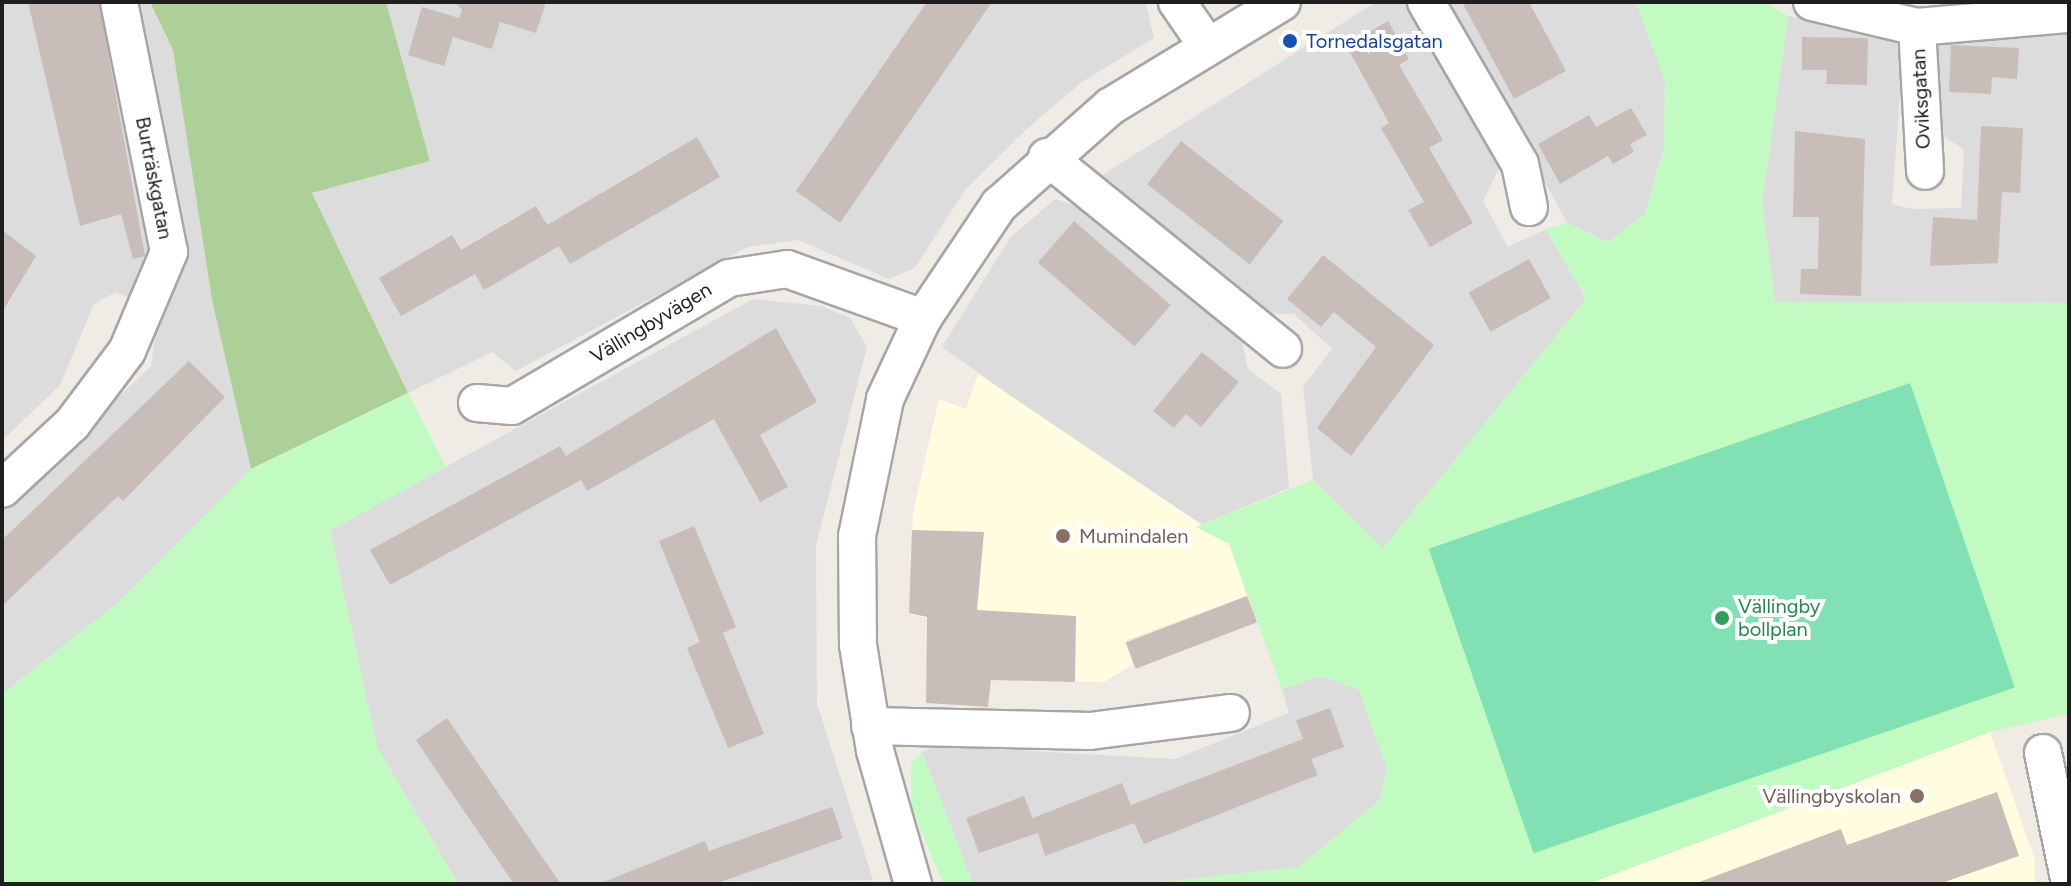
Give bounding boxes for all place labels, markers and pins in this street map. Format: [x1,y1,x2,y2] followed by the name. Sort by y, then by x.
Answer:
[1306,29,1443,53] place label: Tornedalsgatan
[1281,32,1299,50] marker: Tornedalsgatan
[1079,524,1188,548] place label: Mumindalen
[1054,527,1072,545] marker: Mumindalen
[1738,594,1820,641] place label: Vällingby bollplan
[1713,609,1731,627] marker: Vällingby bollplan
[1762,784,1901,808] place label: Vällingbyskolan
[1908,787,1926,805] marker: Vällingbyskolan

